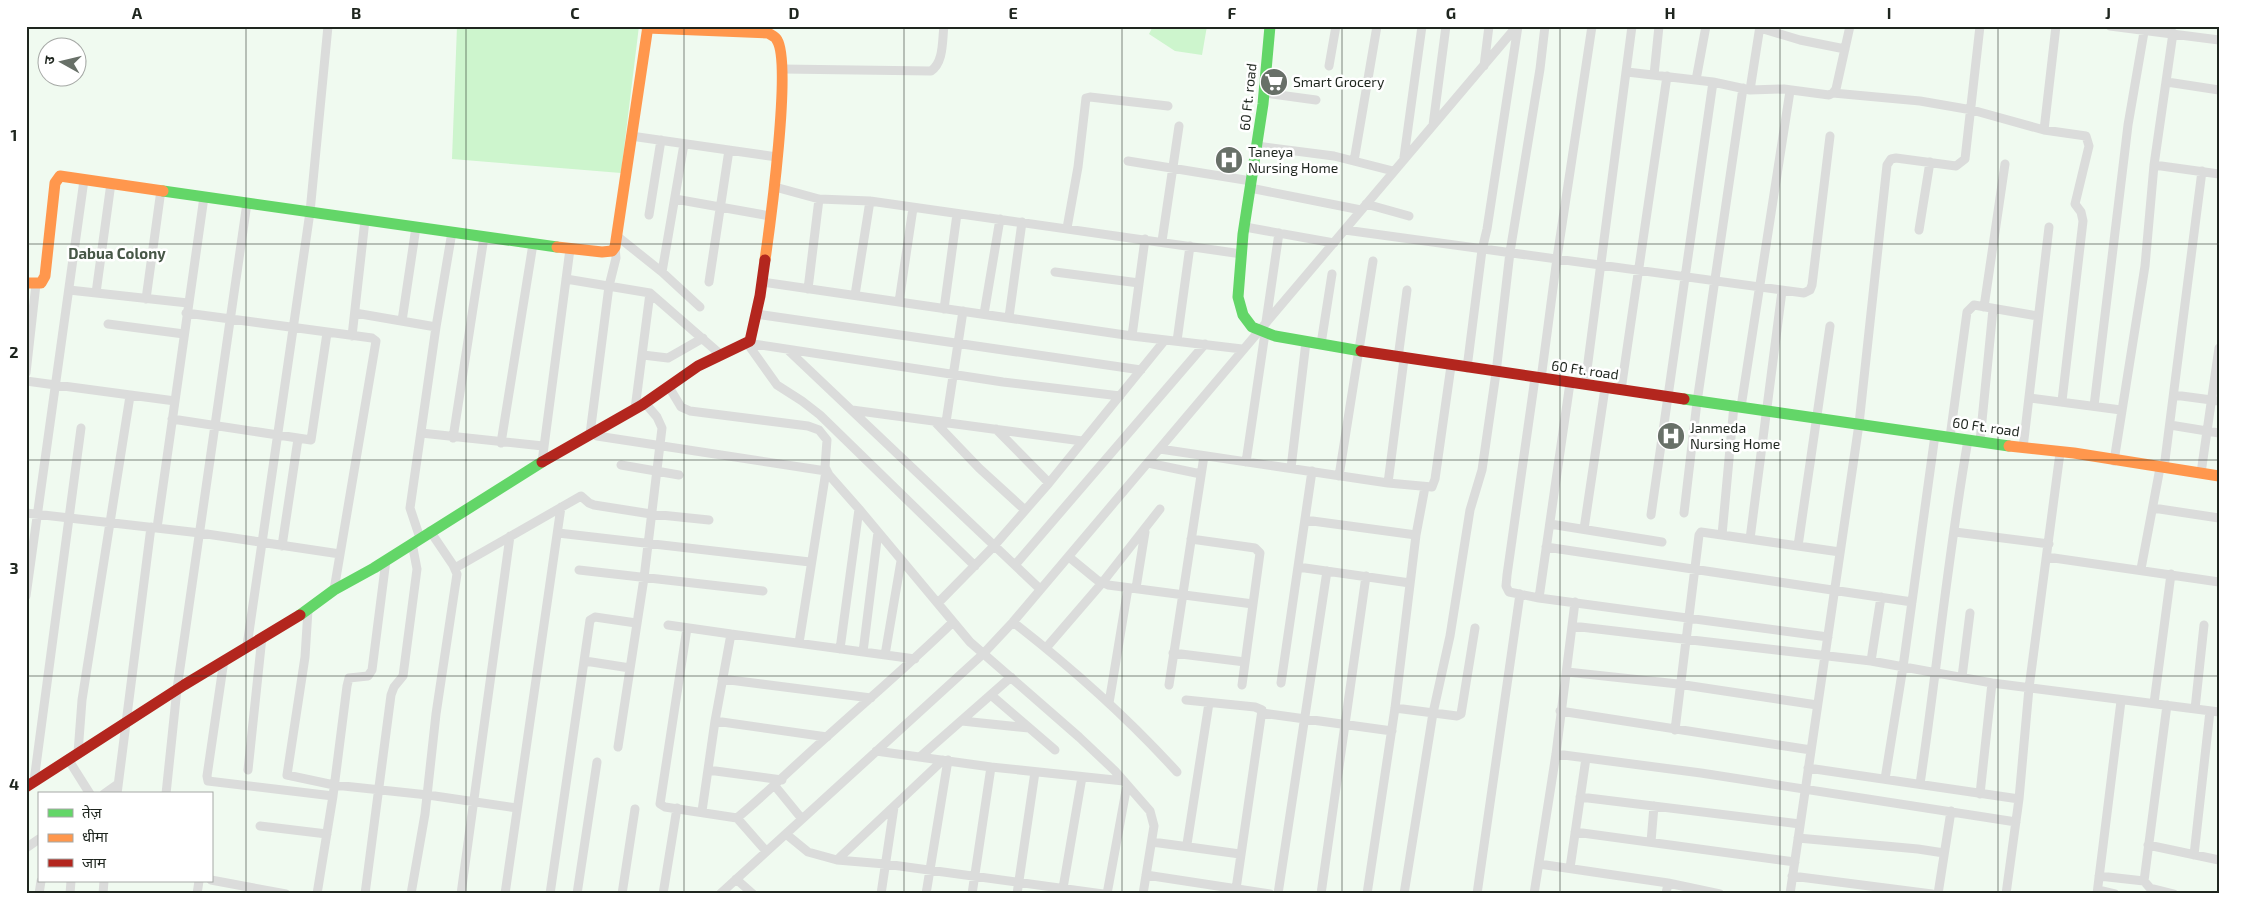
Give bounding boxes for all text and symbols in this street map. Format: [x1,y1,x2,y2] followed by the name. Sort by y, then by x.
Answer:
[132,3,143,22] text: A
[351,3,361,22] text: B
[570,3,580,22] text: C
[789,3,800,22] text: D
[1008,3,1018,22] text: E
[1228,3,1237,22] text: F
[1446,3,1456,22] text: G
[1664,3,1676,22] text: H
[1887,3,1891,22] text: I
[2105,3,2111,22] text: J
[38,38,88,88] north arrow
[40,54,58,65] text: उ
[1236,62,1260,132] street label: 60 Ft. road
[1259,67,1289,97] supermarket icon: Smart Grocery
[1293,73,1385,90] place label: Smart Grocery
[11,125,17,144] text: 1
[1248,143,1338,176] place label: Taneya Nursing Home
[1214,145,1244,175] hospital icon: Taneya Nursing Home
[68,244,166,263] district label: Dabua Colony
[9,342,19,361] text: 2
[1550,356,1620,383] street label: 60 Ft. road
[1951,413,2021,440] street label: 60 Ft. road
[1690,419,1780,452] place label: Janmeda Nursing Home
[1656,421,1686,451] hospital icon: Janmeda Nursing Home
[9,558,19,577] text: 3
[9,774,19,793] text: 4
[38,792,212,882] legend
[82,803,103,821] text: तेज़
[82,827,109,845] text: धीमा
[82,853,107,871] text: जाम

